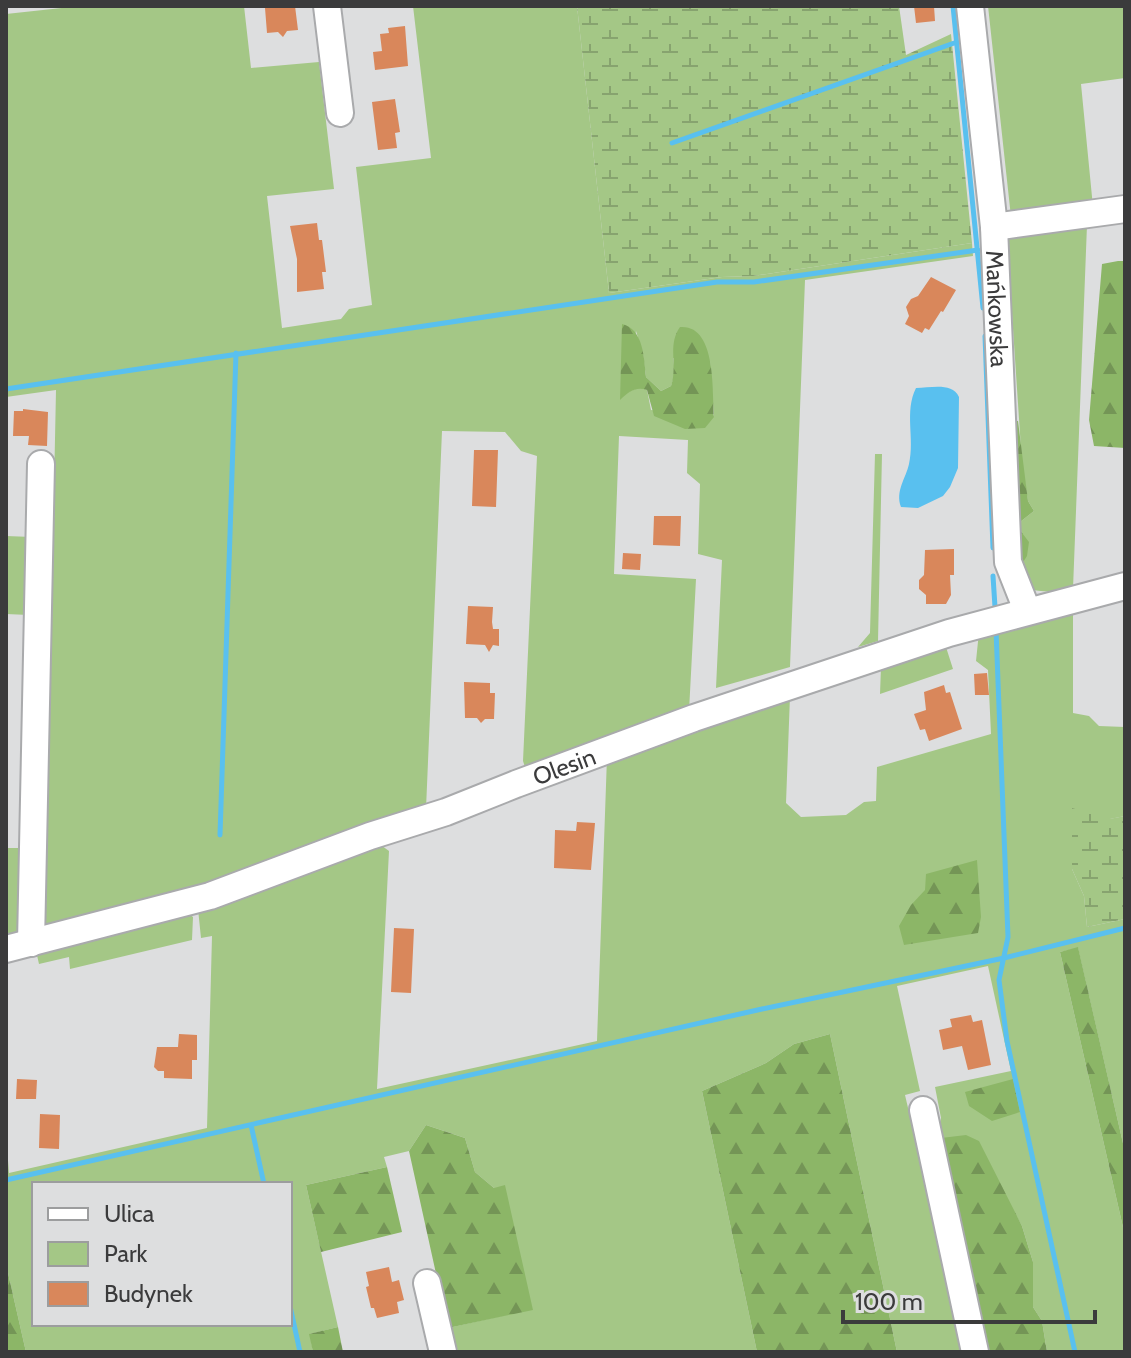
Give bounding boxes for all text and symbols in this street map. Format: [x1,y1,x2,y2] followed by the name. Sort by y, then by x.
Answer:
[980,249,1014,368] street label: Mańkowska
[529,741,599,791] street label: Olesin
[32,1182,292,1326] legend
[104,1199,155,1228] text: Ulica
[104,1239,147,1268] text: Park
[843,1274,1095,1324] scale bar
[104,1279,193,1308] text: Budynek
[855,1287,923,1316] text: 100 m

